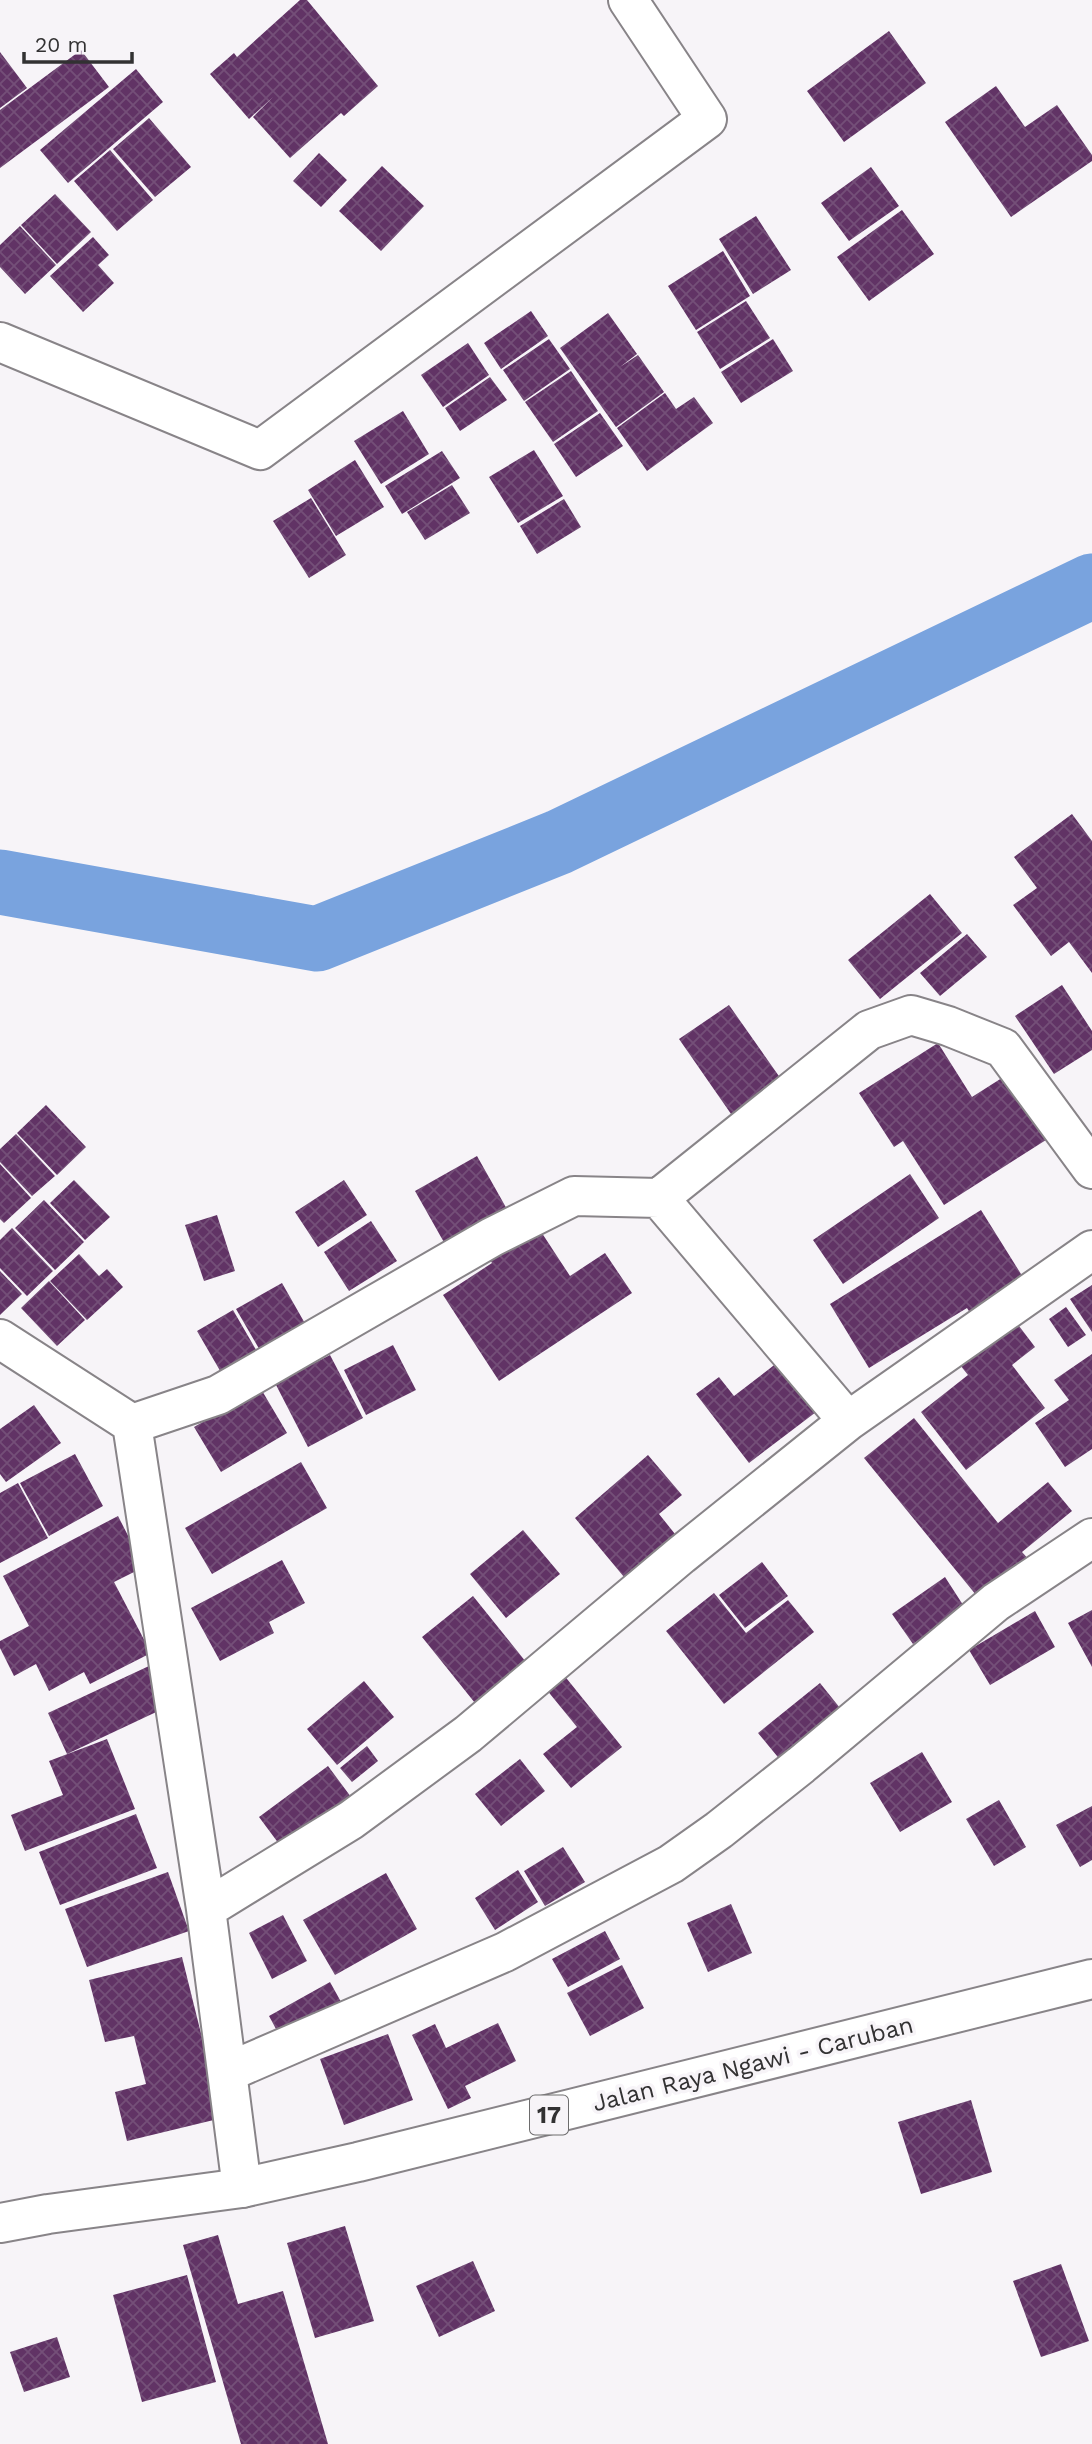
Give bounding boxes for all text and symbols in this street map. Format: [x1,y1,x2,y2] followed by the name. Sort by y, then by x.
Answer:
[24,21,133,65] scale bar
[35,32,87,57] text: 20 m
[590,2011,916,2117] street label: Jalan Raya Ngawi - Caruban
[530,2096,568,2134] road number: 17

